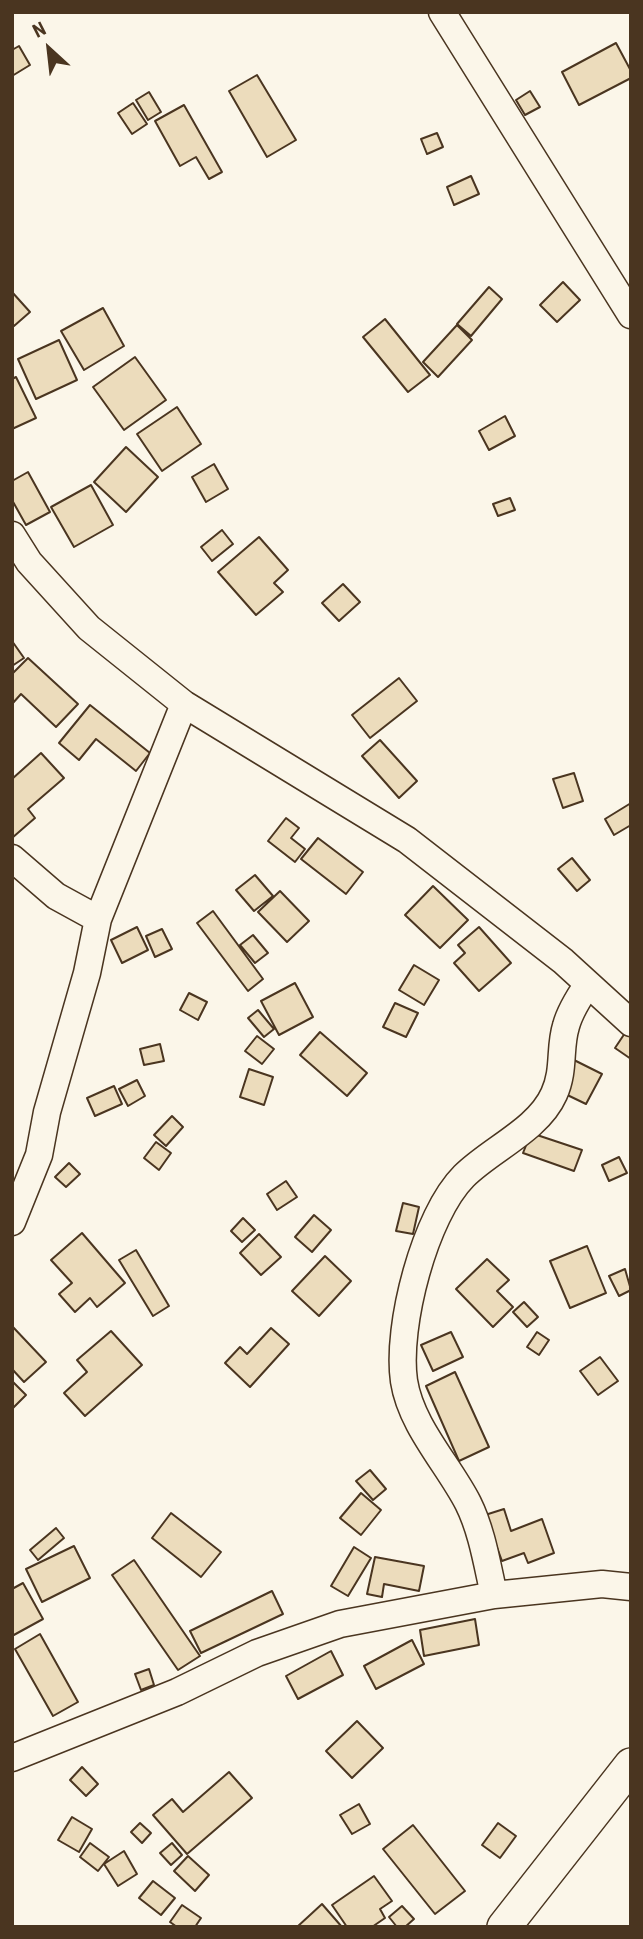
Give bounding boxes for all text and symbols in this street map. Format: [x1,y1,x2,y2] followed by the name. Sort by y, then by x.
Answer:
[14,14,84,84] north arrow
[29,17,50,43] text: N

